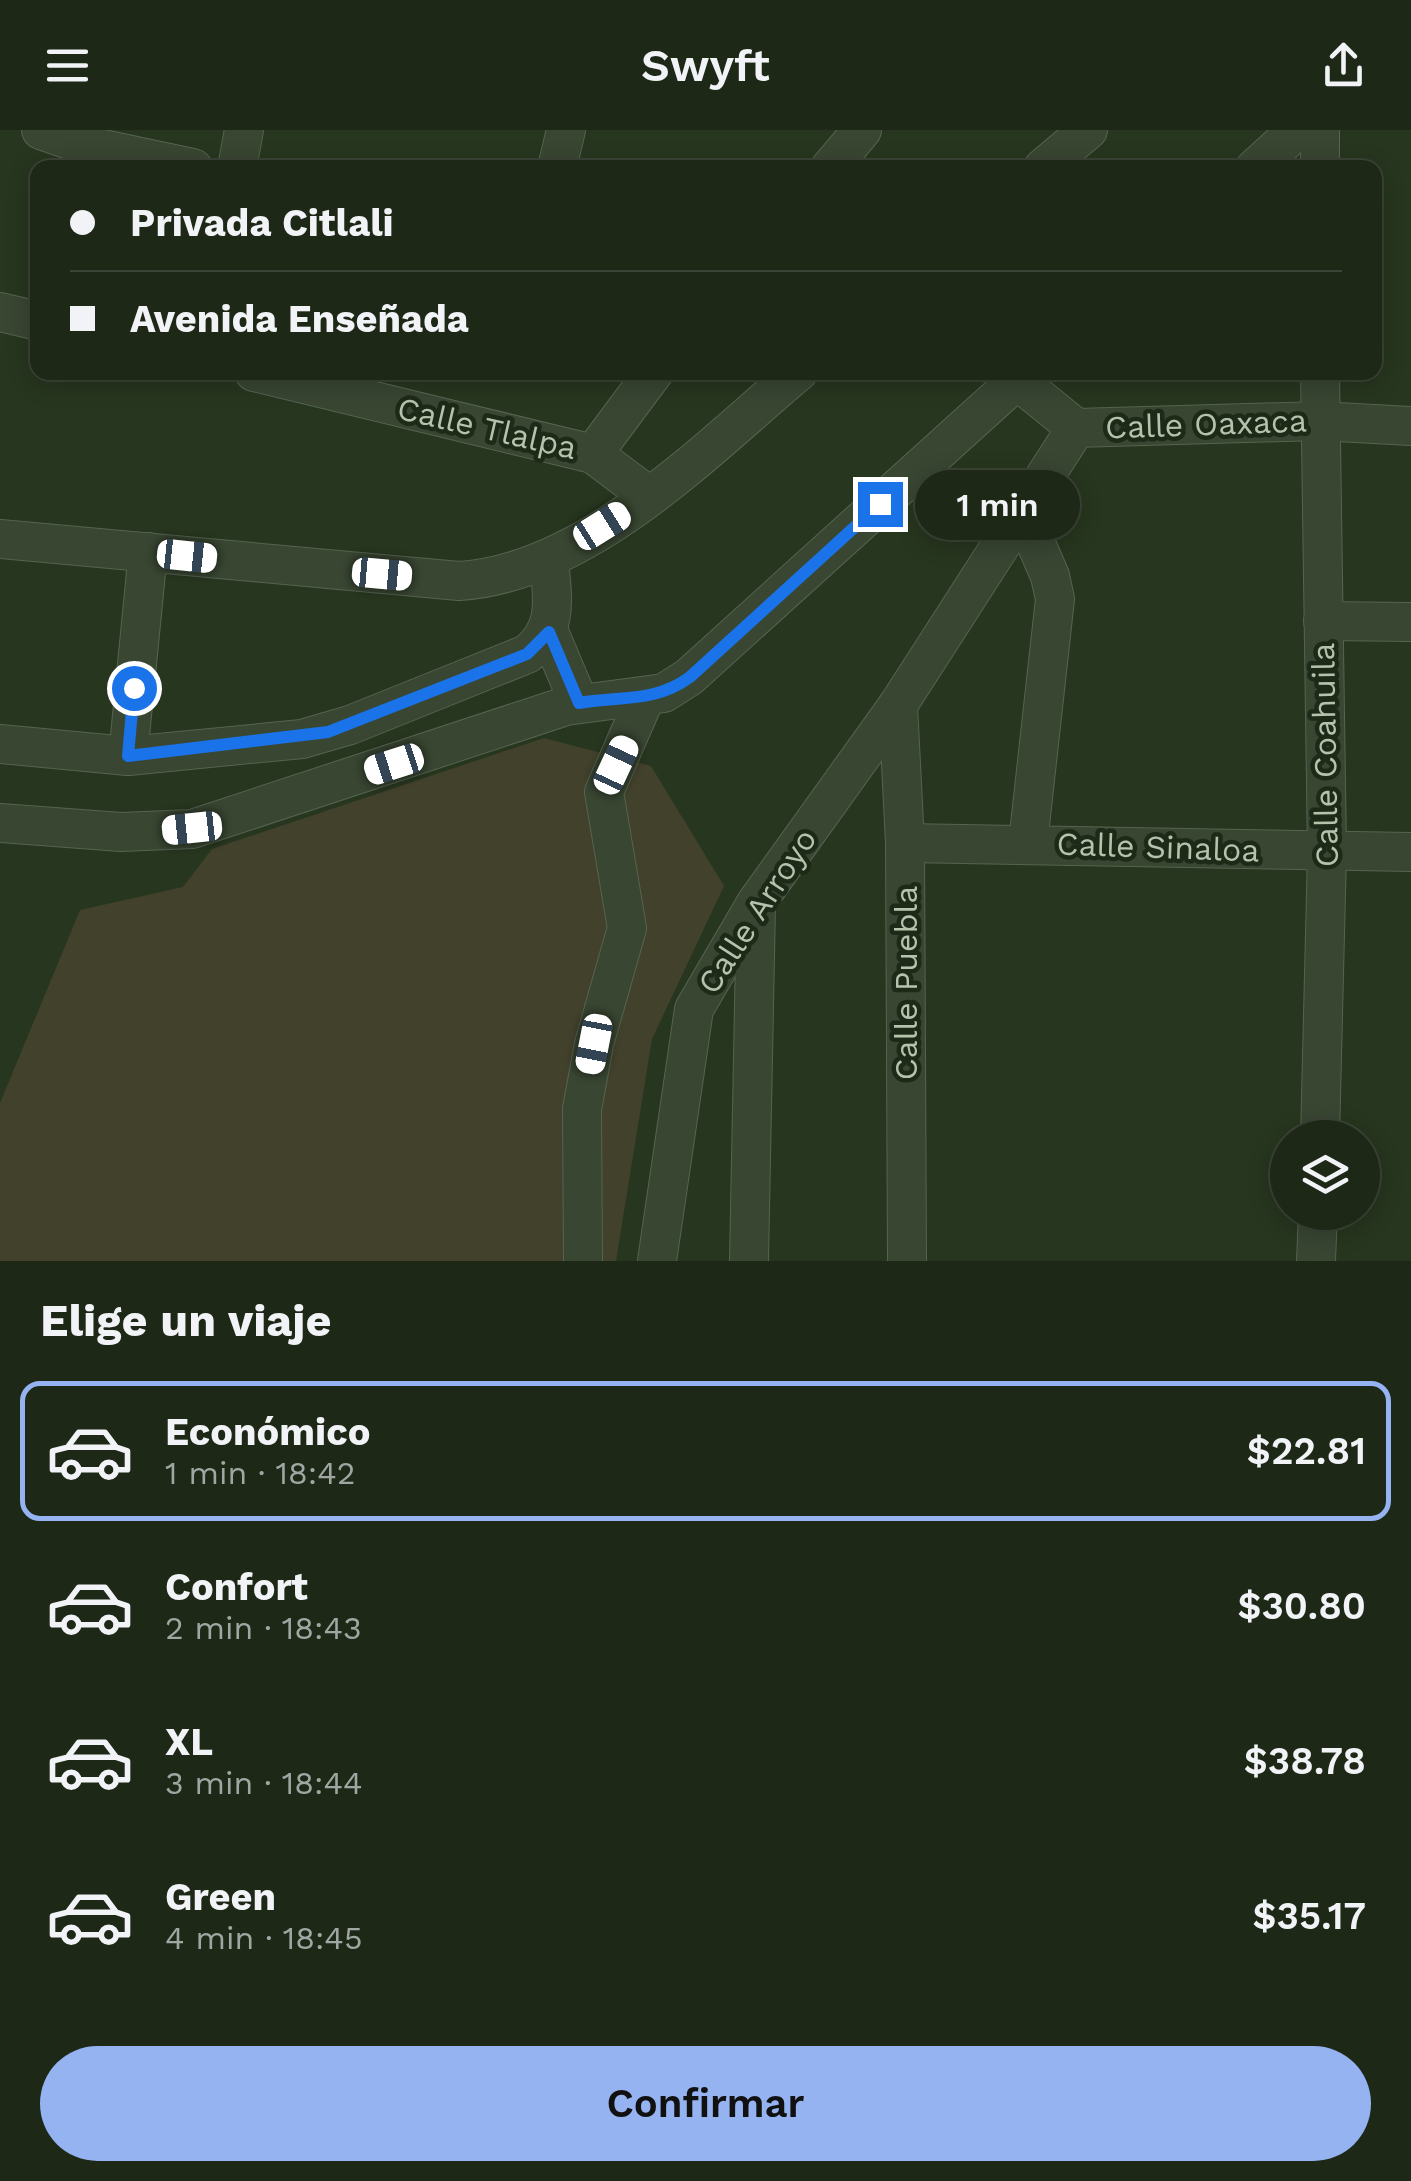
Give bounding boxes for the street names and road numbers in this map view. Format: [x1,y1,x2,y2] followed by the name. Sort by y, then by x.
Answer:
[394,389,580,467] street label: Calle Tlalpa
[1104,401,1308,447] street label: Calle Oaxaca
[1304,643,1346,867] street label: Calle Coahuila
[690,821,824,1001] street label: Calle Arroyo
[1056,824,1260,870] street label: Calle Sinaloa
[887,886,925,1080] street label: Calle Puebla

